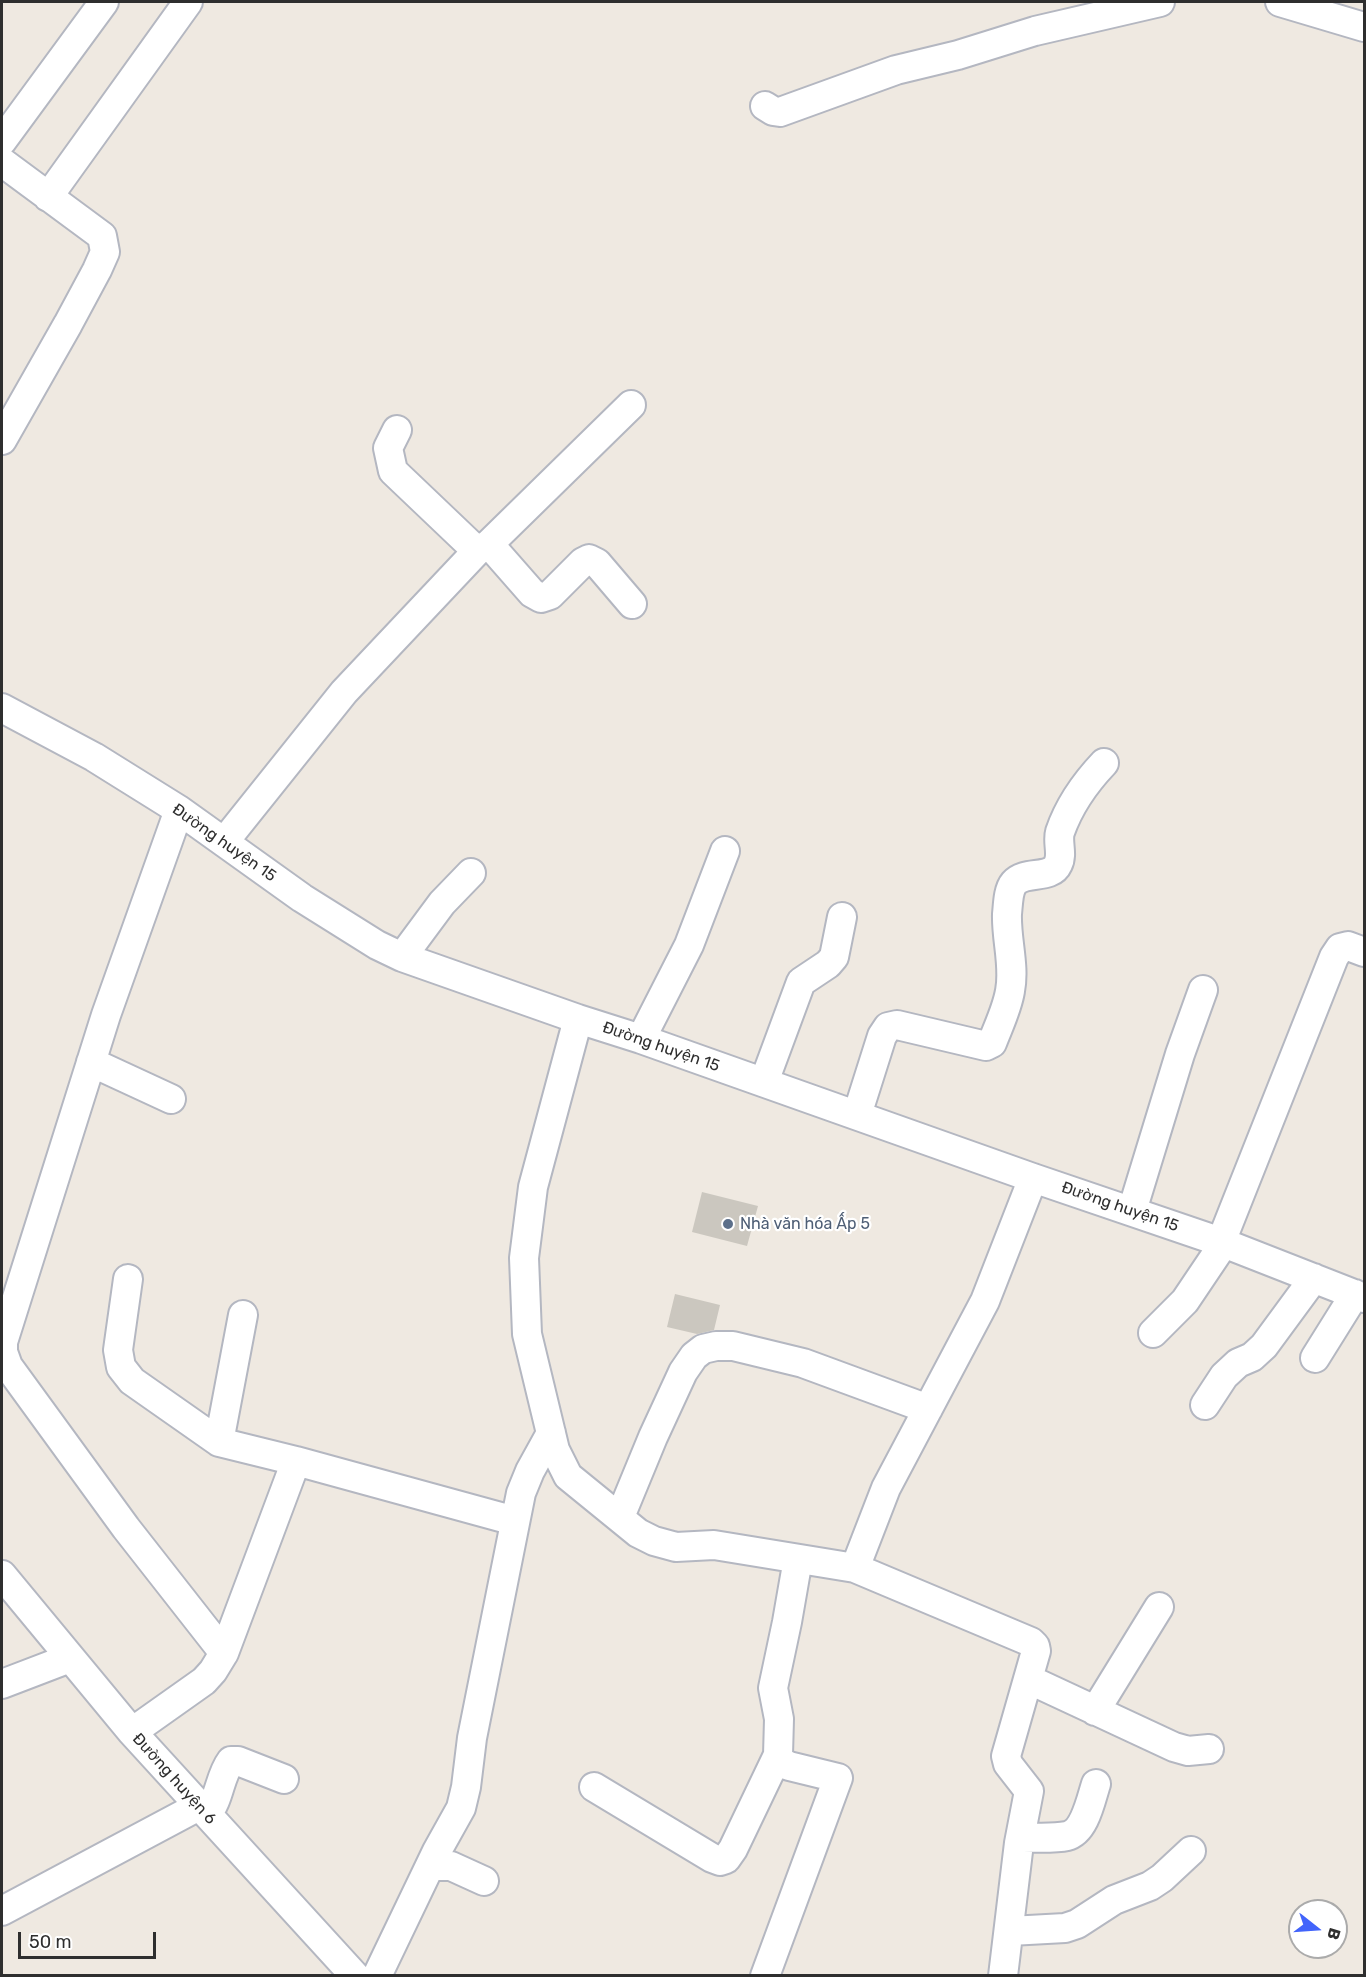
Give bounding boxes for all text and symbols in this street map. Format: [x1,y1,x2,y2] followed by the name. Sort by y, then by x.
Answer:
[168,800,280,886] street label: Đường huyện 15
[600,1018,722,1076] street label: Đường huyện 15
[1059,1178,1181,1236] street label: Đường huyện 15
[740,1214,870,1234] place label: Nhà văn hóa Ấp 5
[721,1217,735,1231] marker: Nhà văn hóa Ấp 5
[128,1730,220,1828] street label: Đường huyện 6
[1288,1899,1348,1959] north arrow
[21,1920,159,1958] scale bar
[1323,1926,1345,1942] text: B
[29,1931,72,1953] text: 50 m

